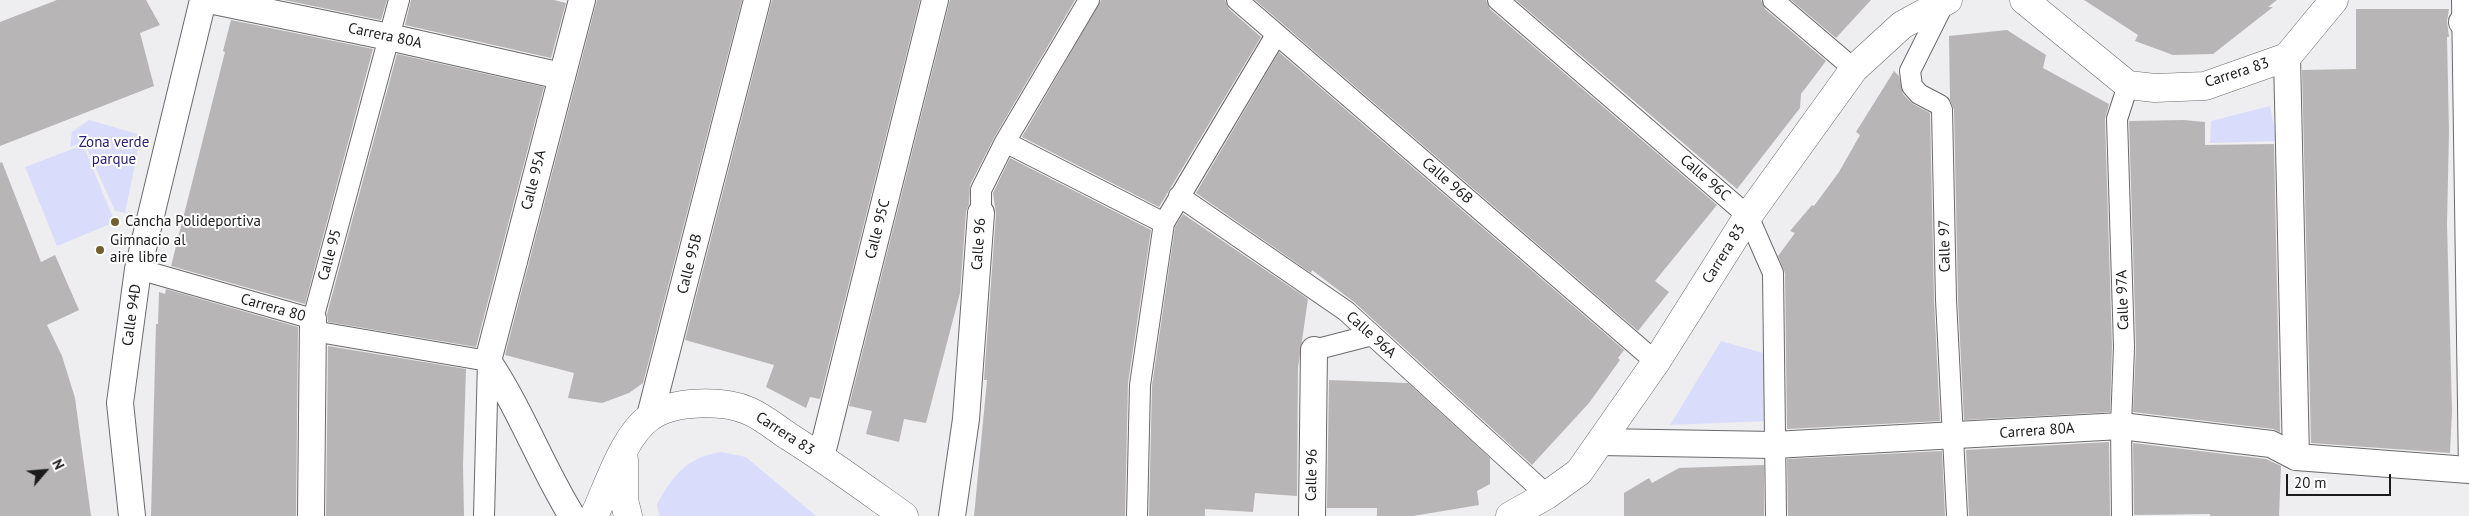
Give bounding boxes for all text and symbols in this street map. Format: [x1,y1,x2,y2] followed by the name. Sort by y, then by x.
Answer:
[346,19,424,53] street label: Carrera 80A
[2203,54,2271,92] street label: Carrera 83
[79,134,149,169] park label: Zona verde parque
[518,148,550,212] street label: Calle 95A
[1676,151,1734,205] street label: Calle 96C
[1418,154,1476,208] street label: Calle 96B
[862,197,894,261] street label: Calle 95C
[125,213,261,231] place label: Cancha Polideportiva
[109,216,121,228] marker: Cancha Polideportiva
[968,217,990,271] street label: Calle 96
[1936,220,1954,272] street label: Calle 97
[1699,221,1749,287] street label: Carrera 83
[315,227,345,283] street label: Calle 95
[110,232,186,267] place label: Gimnacio al aire libre
[674,232,706,296] street label: Calle 95B
[94,244,106,256] marker: Gimnacio al aire libre
[2113,270,2133,330] street label: Calle 97A
[119,283,145,347] street label: Calle 94D
[239,290,307,326] street label: Carrera 80
[1342,308,1400,362] street label: Calle 96A
[752,408,818,460] street label: Carrera 83
[1999,419,2075,443] street label: Carrera 80A
[20,446,70,496] north arrow
[1303,449,1321,501] street label: Calle 96
[48,456,68,472] text: N
[2289,464,2394,496] scale bar
[2294,473,2327,492] text: 20 m

